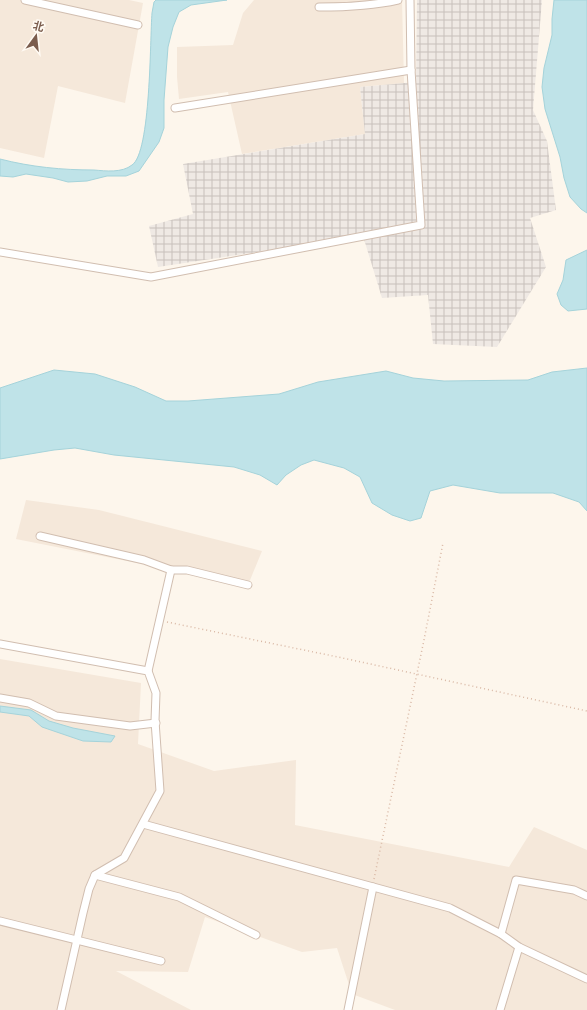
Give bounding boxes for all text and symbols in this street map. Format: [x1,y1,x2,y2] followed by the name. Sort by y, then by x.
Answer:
[16,16,56,56] north arrow
[32,18,46,34] text: 北

